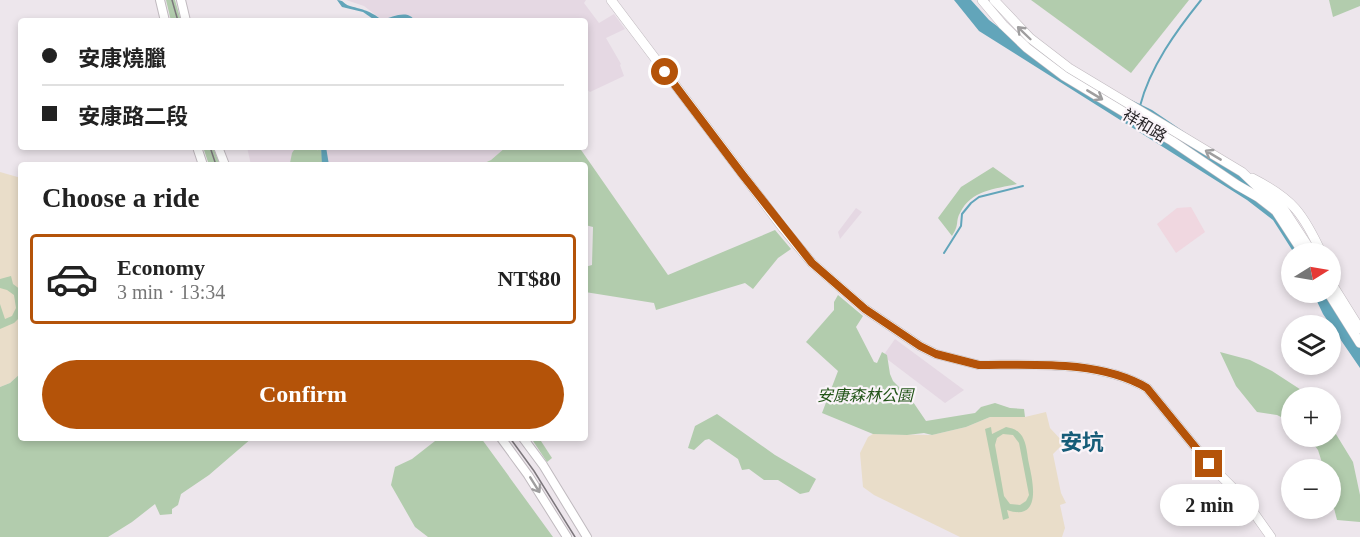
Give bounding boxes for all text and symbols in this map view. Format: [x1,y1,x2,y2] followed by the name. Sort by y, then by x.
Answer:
[1017,25,1032,40] one-way arrow
[78,46,166,71] text: 安康燒臘
[651,58,678,85] route start
[1086,89,1103,101] one-way arrow
[78,104,188,129] text: 安康路二段
[1120,106,1170,145] street label: 祥和路
[1205,149,1222,161] one-way arrow
[42,183,200,213] text: Choose a ride
[1281,243,1341,303] north arrow
[1281,243,1341,519] map controls
[45,252,99,306] icon: car
[117,255,205,280] text: Economy
[497,266,561,291] text: NT$80
[117,281,225,303] text: 3 min · 13:34
[1281,315,1341,375] button: layers
[42,360,564,429] button: Confirm
[817,387,915,404] park label: 安康森林公園
[1281,387,1341,447] button: +
[1060,430,1104,455] district label: 安坑
[1195,450,1222,477] route end
[1281,459,1341,519] button: −
[528,477,541,494] one-way arrow
[1160,485,1258,527] callout: 2 min
[1185,494,1234,516] text: 2 min

